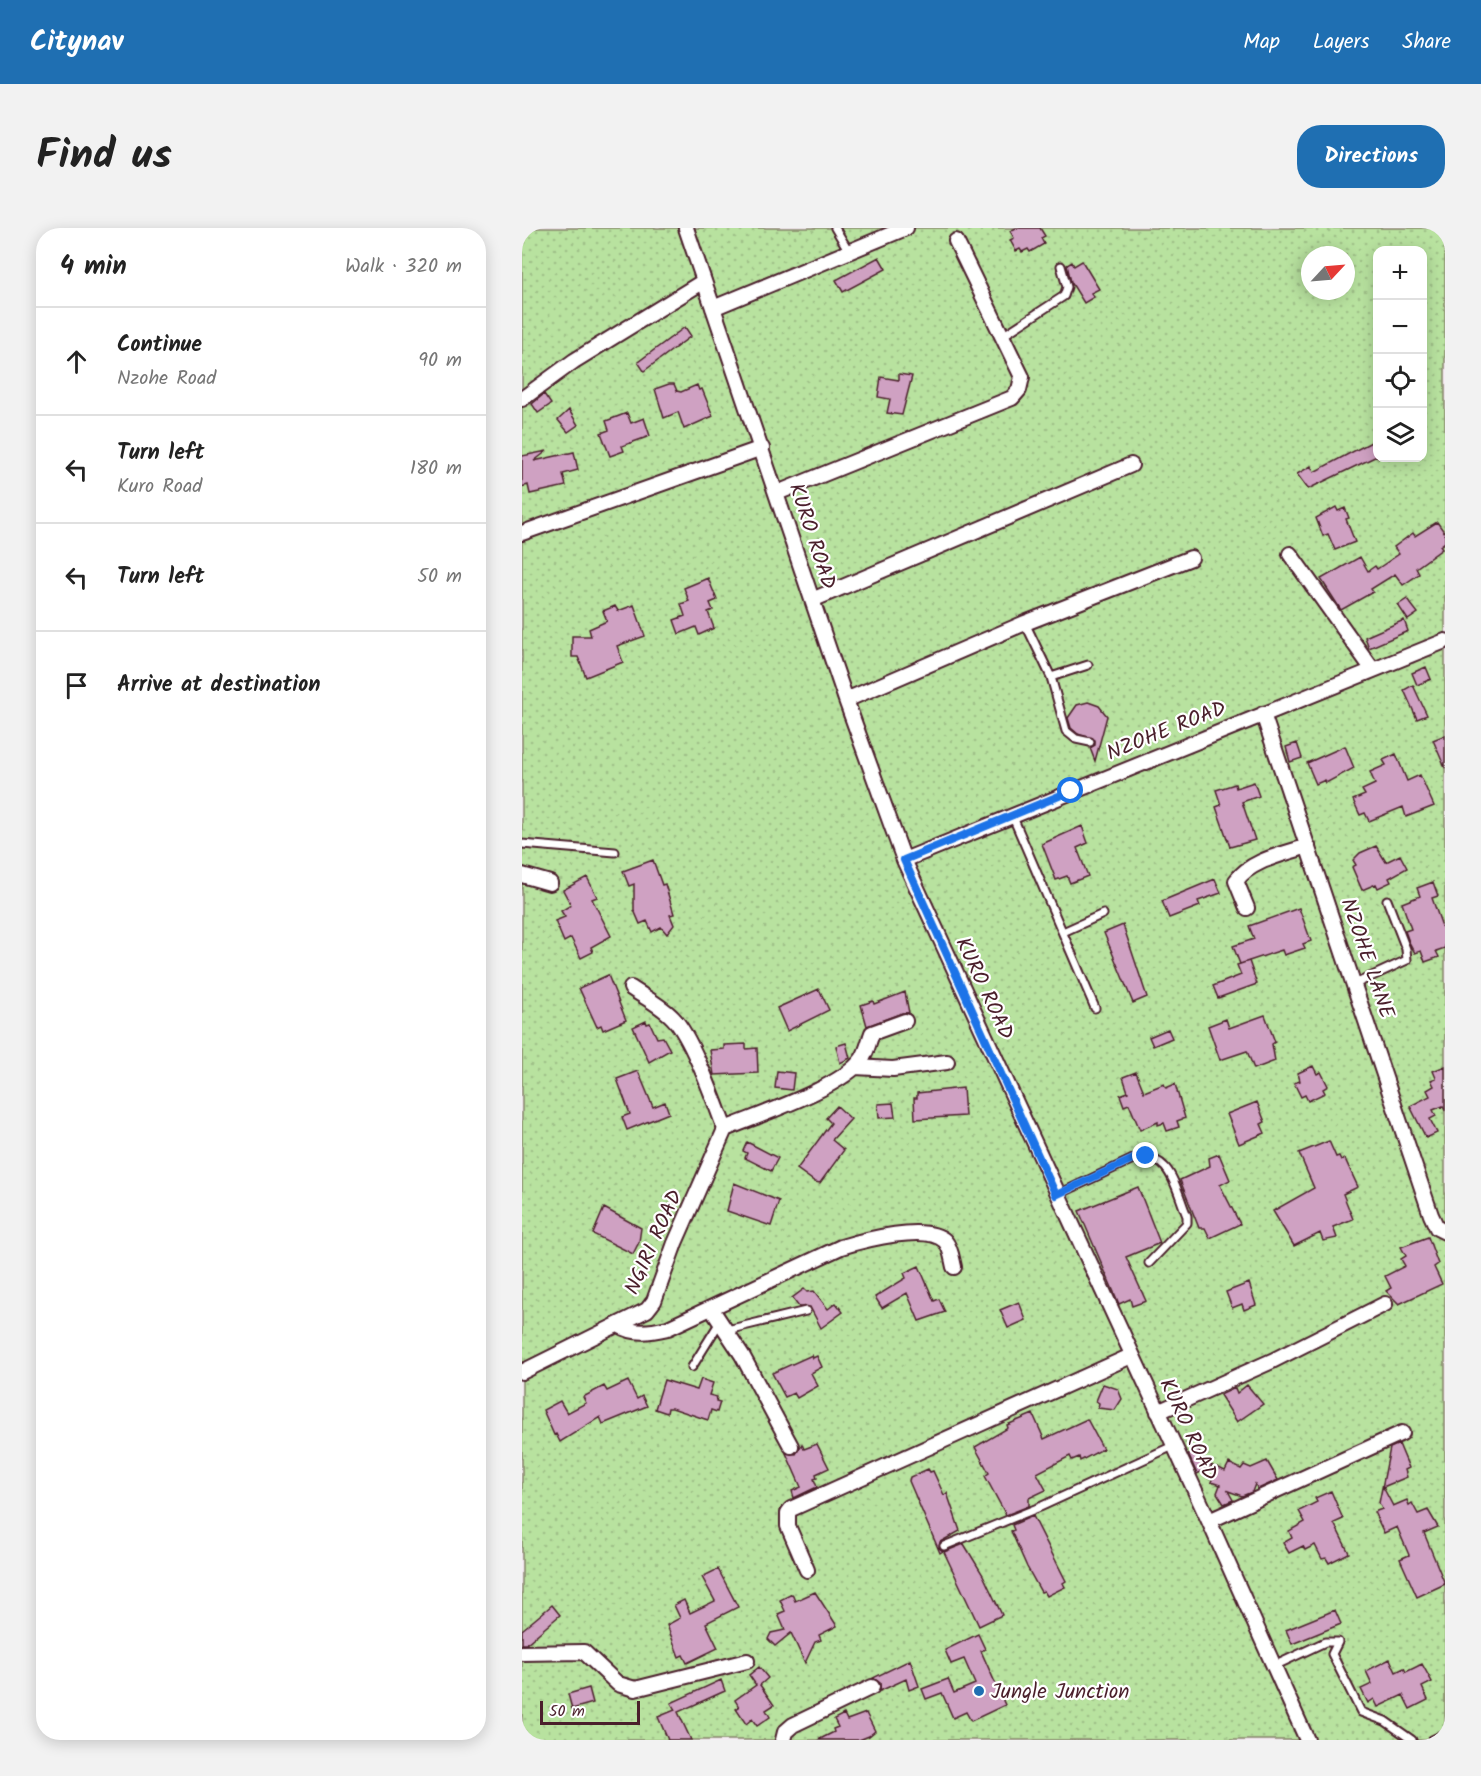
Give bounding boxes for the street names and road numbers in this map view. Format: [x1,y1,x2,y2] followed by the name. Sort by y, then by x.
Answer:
[779,479,844,594] street label: KURO ROAD
[1102,692,1231,770] street label: NZOHE ROAD
[1331,894,1403,1024] street label: NZOHE LANE
[945,932,1022,1045] street label: KURO ROAD
[616,1185,692,1301] street label: NGIRI ROAD
[1149,1373,1226,1486] street label: KURO ROAD

